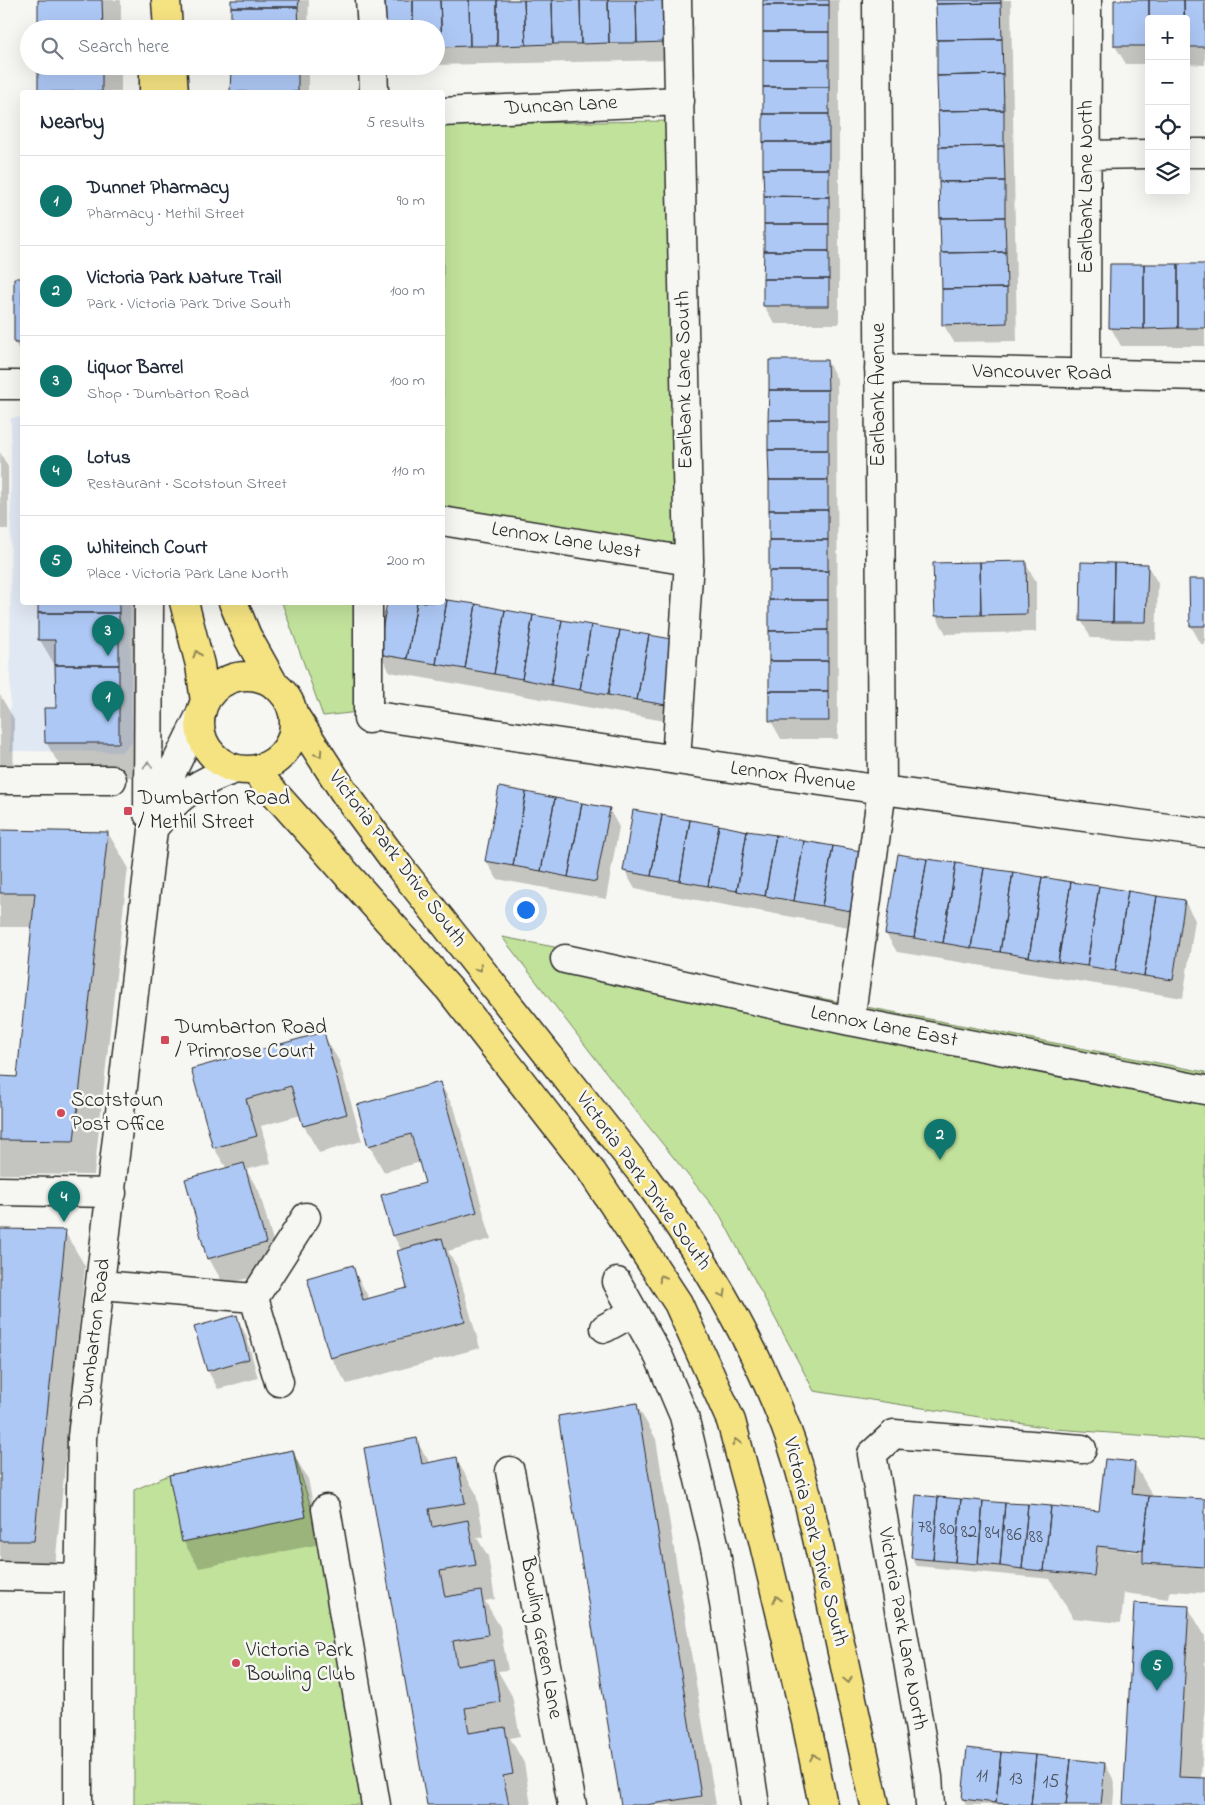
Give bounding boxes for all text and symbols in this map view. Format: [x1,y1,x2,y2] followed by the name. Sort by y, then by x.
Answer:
[1145,15,1190,195] map controls
[1145,15,1190,60] button: +
[20,20,445,75] search box
[38,34,66,62] icon: search
[78,34,169,61] text: Search here
[1145,60,1190,105] button: −
[503,88,619,124] street label: Duncan Lane
[1072,100,1102,274] street label: Earlbank Lane North
[1145,105,1190,150] button: locate
[40,108,104,138] text: Nearby
[366,111,425,135] text: 5 results
[1145,150,1190,195] button: layers
[87,175,229,202] text: Dunnet Pharmacy
[53,189,59,213] text: 1
[397,189,425,213] text: 90 m
[87,202,245,226] text: Pharmacy · Methil Street
[87,265,282,292] text: Victoria Park Nature Trail
[52,279,60,303] text: 2
[390,279,425,303] text: 100 m
[668,290,702,470] street label: Earlbank Lane South
[87,292,291,316] text: Park · Victoria Park Drive South
[864,322,894,467] street label: Earlbank Avenue
[87,355,183,382] text: Liquor Barrel
[971,357,1112,389] street label: Vancouver Road
[53,369,59,393] text: 3
[390,369,425,393] text: 100 m
[87,382,249,406] text: Shop · Dumbarton Road
[87,445,131,472] text: Lotus
[53,459,59,483] text: 4
[391,459,425,483] text: 110 m
[87,472,287,496] text: Restaurant · Scotstoun Street
[489,514,643,568] street label: Lennox Lane West
[87,535,207,562] text: Whiteinch Court
[51,549,61,573] text: 5
[387,549,425,573] text: 200 m
[87,562,288,586] text: Place · Victoria Park Lane North
[92,615,124,656] pin: 3
[192,650,203,659] one-way arrow
[92,681,124,722] pin: 1
[313,749,322,758] one-way arrow
[728,753,858,801] street label: Lennox Avenue
[143,760,153,768] one-way arrow
[320,763,474,954] street label: Victoria Park Drive South
[137,784,290,838] place label: Dumbarton Road / Methil Street
[122,805,134,817] marker: Dumbarton Road / Methil Street
[513,897,539,923] your location
[474,962,482,971] one-way arrow
[808,998,960,1056] street label: Lennox Lane East
[174,1013,327,1067] place label: Dumbarton Road / Primrose Court
[159,1034,171,1046] marker: Dumbarton Road / Primrose Court
[567,1085,718,1277] street label: Victoria Park Drive South
[71,1086,165,1140] place label: Scotstoun Post Office
[55,1107,67,1119] marker: Scotstoun Post Office
[924,1119,956,1160] pin: 2
[48,1181,80,1222] pin: 4
[71,1257,119,1412] street label: Dumbarton Road
[659,1275,668,1284] one-way arrow
[717,1289,727,1298] one-way arrow
[774,1433,856,1650] street label: Victoria Park Drive South
[732,1438,742,1446] one-way arrow
[918,1514,932,1541] house number: 78
[939,1516,955,1543] house number: 80
[961,1519,977,1546] house number: 82
[985,1520,1000,1547] house number: 84
[1006,1522,1022,1549] house number: 86
[1029,1524,1043,1551] house number: 88
[869,1525,935,1732] street label: Victoria Park Lane North
[510,1554,570,1722] street label: Bowling Green Lane
[772,1594,783,1603] one-way arrow
[245,1636,355,1692] place label: Victoria Park Bowling Club
[1141,1650,1173,1691] pin: 5
[230,1657,242,1669] marker: Victoria Park Bowling Club
[843,1675,853,1684] one-way arrow
[809,1753,819,1762] one-way arrow
[976,1763,988,1790] house number: 11
[1009,1766,1023,1793] house number: 13
[1043,1769,1060,1796] house number: 15

